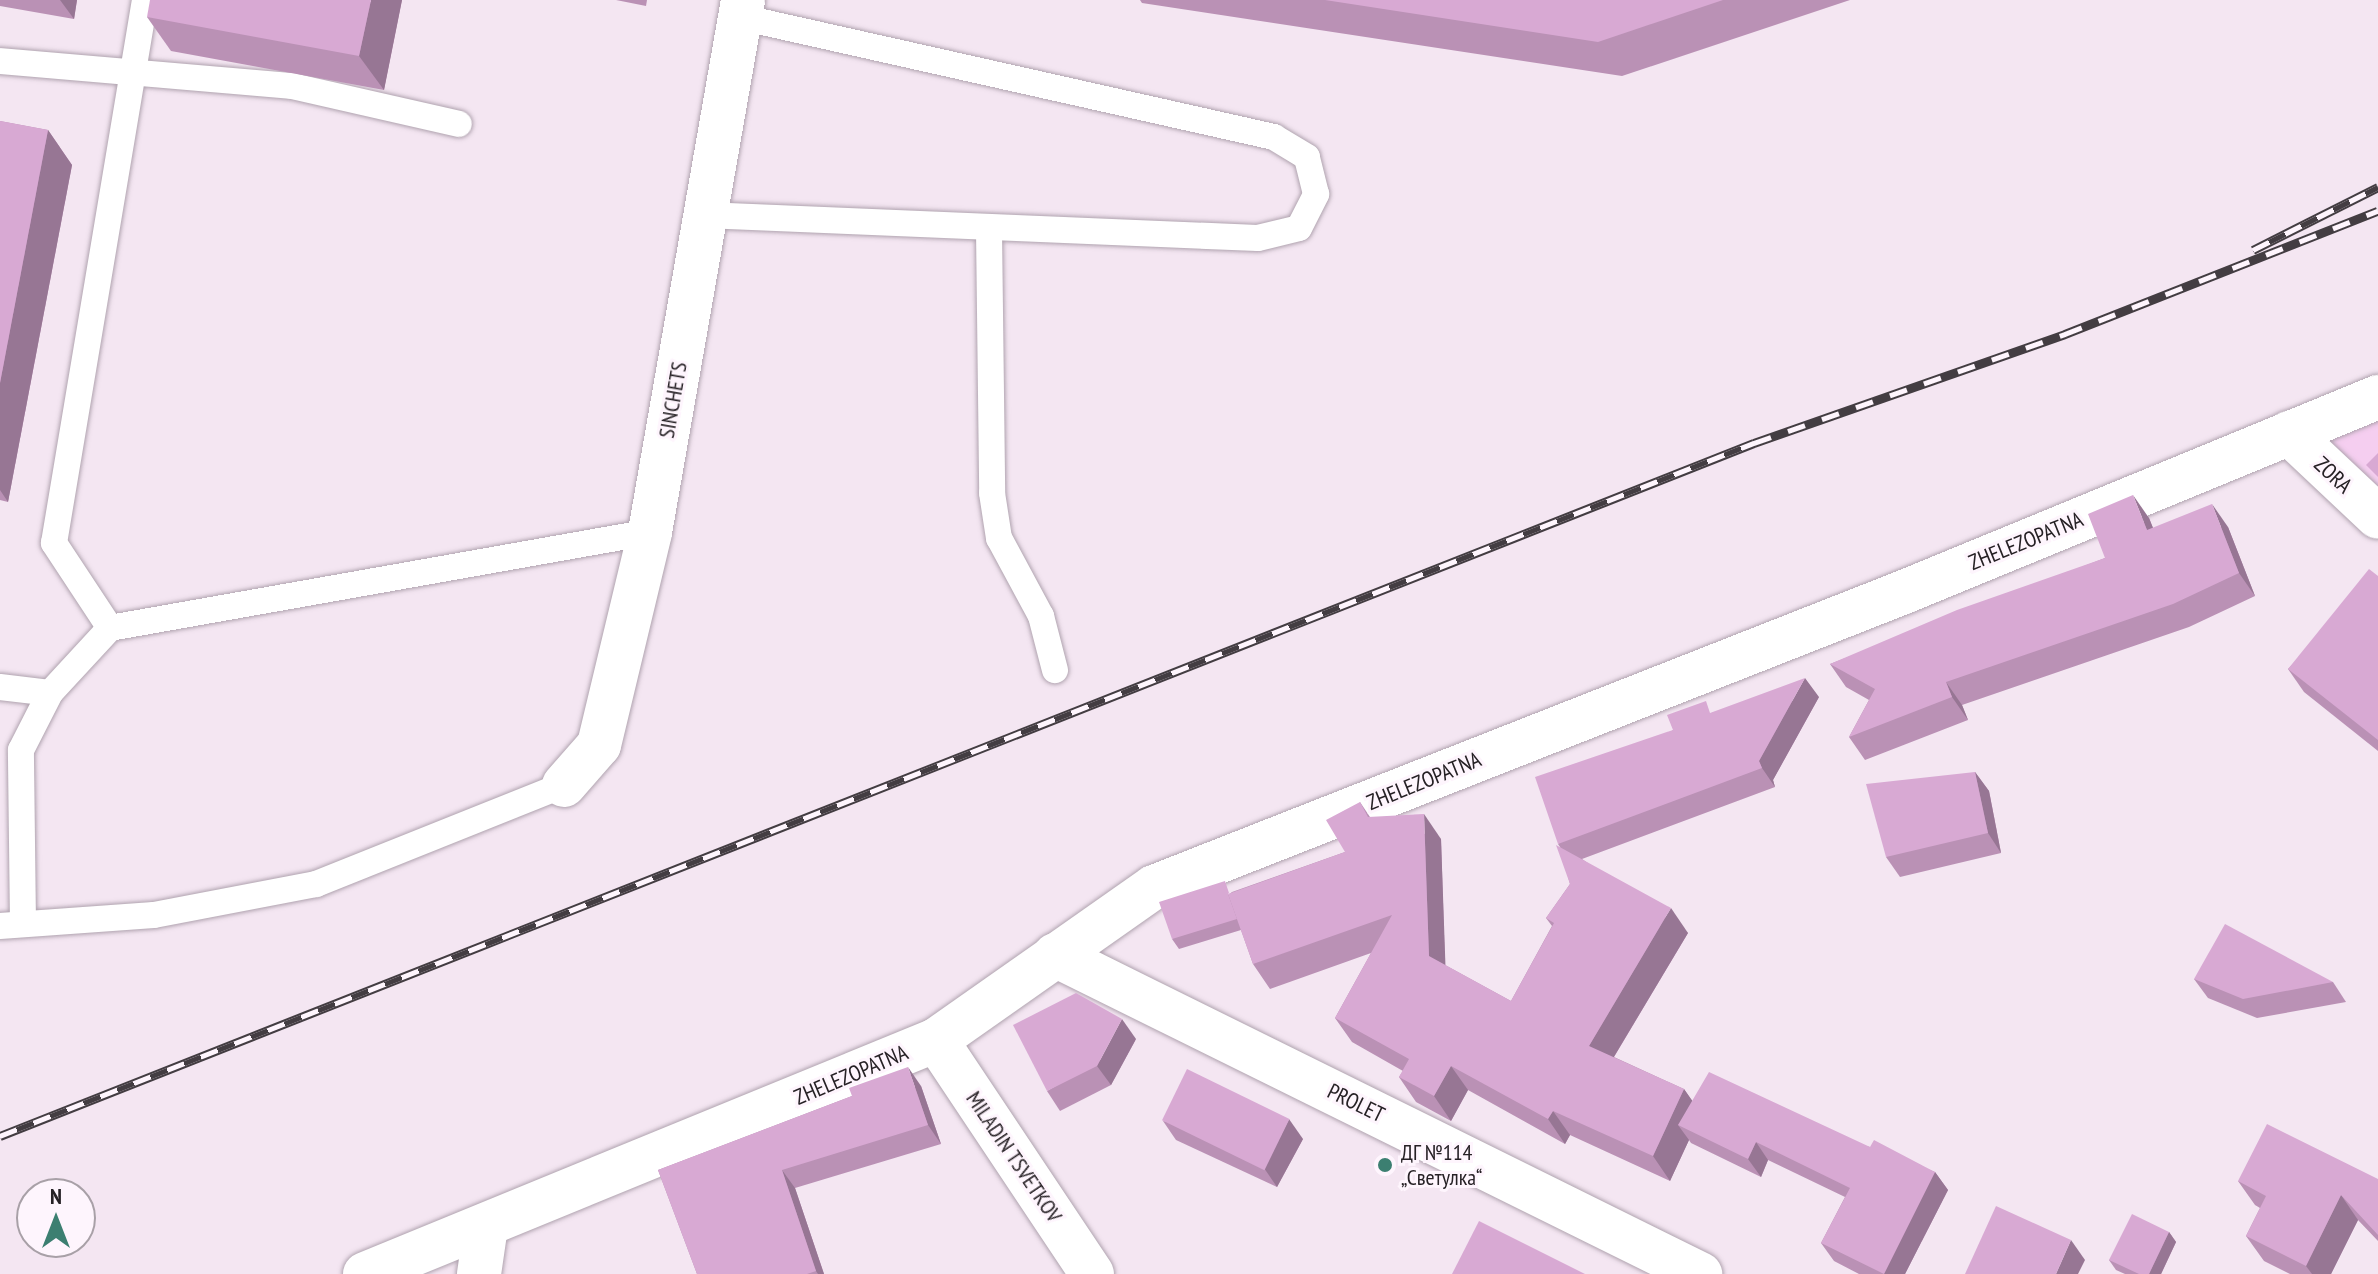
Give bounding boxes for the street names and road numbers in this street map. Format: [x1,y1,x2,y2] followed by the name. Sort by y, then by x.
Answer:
[653,360,693,440] street label: SINCHETS
[2309,451,2357,499] street label: ZORA
[1965,506,2087,576] street label: ZHELEZOPATNA
[1363,746,1485,816] street label: ZHELEZOPATNA
[790,1039,912,1111] street label: ZHELEZOPATNA
[1323,1078,1389,1128] street label: PROLET
[960,1086,1068,1228] street label: MILADIN TSVETKOV

